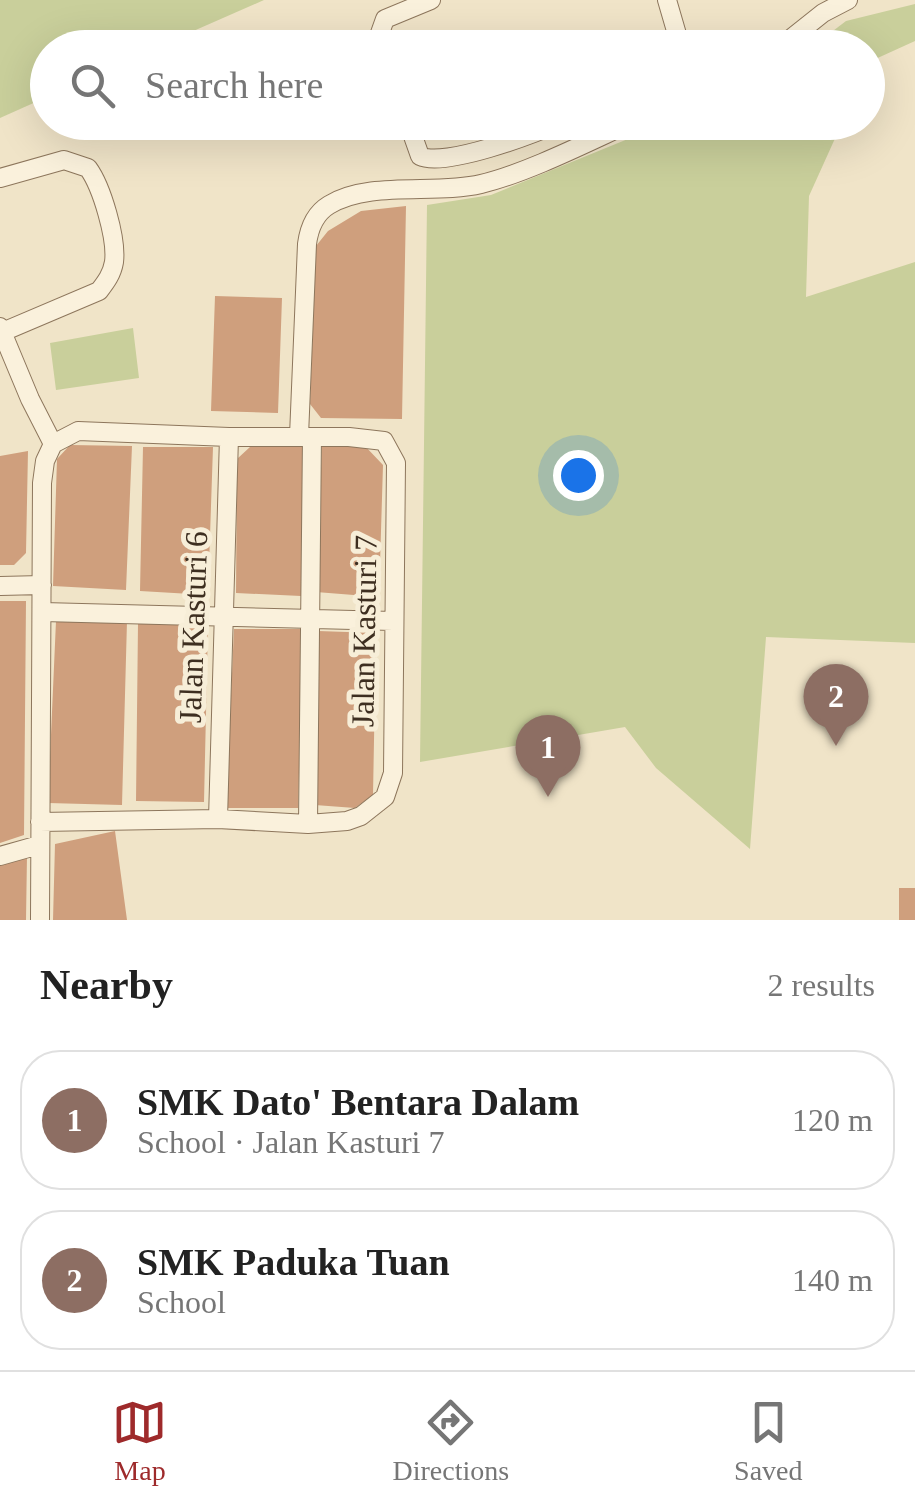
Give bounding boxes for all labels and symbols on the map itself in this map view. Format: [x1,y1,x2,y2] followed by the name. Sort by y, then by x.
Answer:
[553,450,604,501] your location
[172,530,214,724] street label: Jalan Kasturi 6
[344,535,384,727] street label: Jalan Kasturi 7
[804,664,868,746] pin: 2
[516,714,580,797] pin: 1

